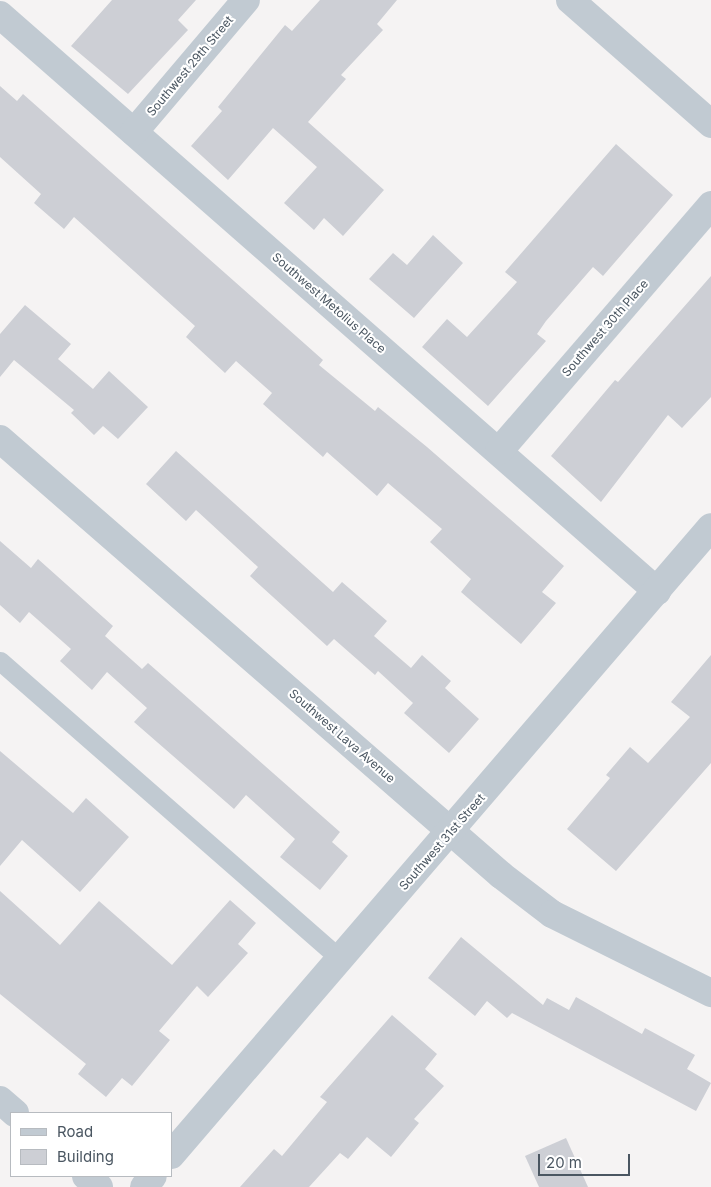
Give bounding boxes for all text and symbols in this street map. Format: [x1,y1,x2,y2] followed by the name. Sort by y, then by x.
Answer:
[144,13,236,119] street label: Southwest 29th Street
[269,250,389,356] street label: Southwest Metolius Place
[559,276,651,380] street label: Southwest 30th Place
[286,686,398,786] street label: Southwest Lava Avenue
[396,791,488,893] street label: Southwest 31st Street
[10,1112,172,1177] legend
[57,1122,93,1141] text: Road
[541,1144,634,1176] scale bar
[57,1147,114,1166] text: Building
[546,1153,582,1172] text: 20 m

